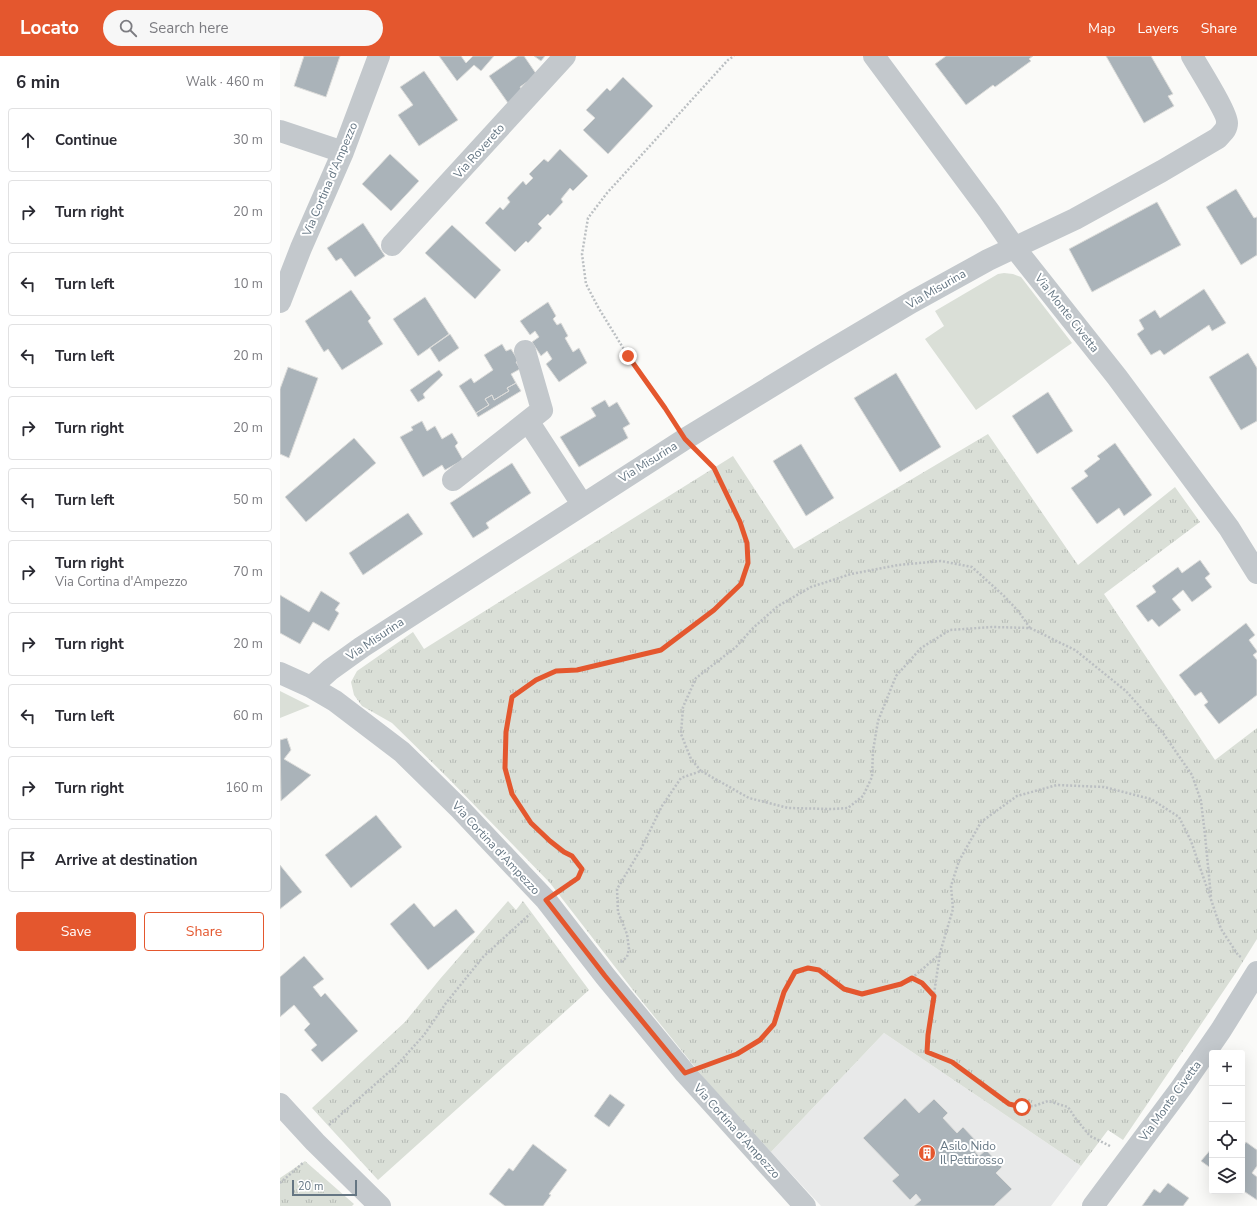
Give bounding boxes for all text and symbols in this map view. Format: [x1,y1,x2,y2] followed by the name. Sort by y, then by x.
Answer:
[103,10,383,46] search box
[20,15,79,41] text: Locato
[117,17,139,39] icon: search
[149,18,229,38] text: Search here
[1088,19,1115,38] text: Map
[1137,19,1179,38] text: Layers
[1201,19,1237,38] text: Share
[16,71,60,94] text: 6 min
[186,73,264,91] text: Walk · 460 m
[298,119,361,239] street label: Via Cortina d'Ampezzo
[449,120,508,183] street label: Via Rovereto
[17,129,39,151] icon: ahead
[55,130,117,150] text: Continue
[233,131,263,149] text: 30 m
[17,201,39,223] icon: right
[55,202,124,222] text: Turn right
[233,203,263,221] text: 20 m
[902,265,969,313] street label: Via Misurina
[1031,270,1103,356] street label: Via Monte Civetta
[17,273,39,295] icon: left
[55,274,114,294] text: Turn left
[233,275,263,293] text: 10 m
[17,345,39,367] icon: left
[55,346,114,366] text: Turn left
[233,347,263,365] text: 20 m
[619,347,637,365] route end
[17,417,39,439] icon: right
[55,418,124,438] text: Turn right
[233,419,263,437] text: 20 m
[615,438,680,487] street label: Via Misurina
[17,489,39,511] icon: left
[55,490,114,510] text: Turn left
[233,491,263,509] text: 50 m
[55,553,124,573] text: Turn right
[17,561,39,583] icon: right
[233,563,263,581] text: 70 m
[55,573,188,591] text: Via Cortina d'Ampezzo
[342,614,407,665] street label: Via Misurina
[17,633,39,655] icon: right
[55,634,124,654] text: Turn right
[233,635,263,653] text: 20 m
[17,705,39,727] icon: left
[55,706,114,726] text: Turn left
[233,707,263,725] text: 60 m
[17,777,39,799] icon: right
[55,778,124,798] text: Turn right
[225,779,263,797] text: 160 m
[448,797,544,898] street label: Via Cortina d'Ampezzo
[17,849,39,871] icon: arrive
[55,850,198,870] text: Arrive at destination
[16,912,136,951] button: Save
[144,912,264,951] button: Share
[1209,1050,1245,1194] map controls
[1209,1050,1245,1086] button: +
[1135,1058,1205,1145] street label: Via Monte Civetta
[689,1079,784,1182] street label: Via Cortina d'Ampezzo
[1209,1086,1245,1122] button: −
[1013,1098,1031,1116] route start
[1209,1122,1245,1158] button: locate
[940,1138,1004,1168] place label: Asilo Nido Il Pettirosso
[917,1143,937,1163] building icon: Asilo Nido Il Pettirosso
[1209,1158,1245,1194] button: layers
[292,1178,357,1197] scale bar
[298,1179,323,1194] text: 20 m

